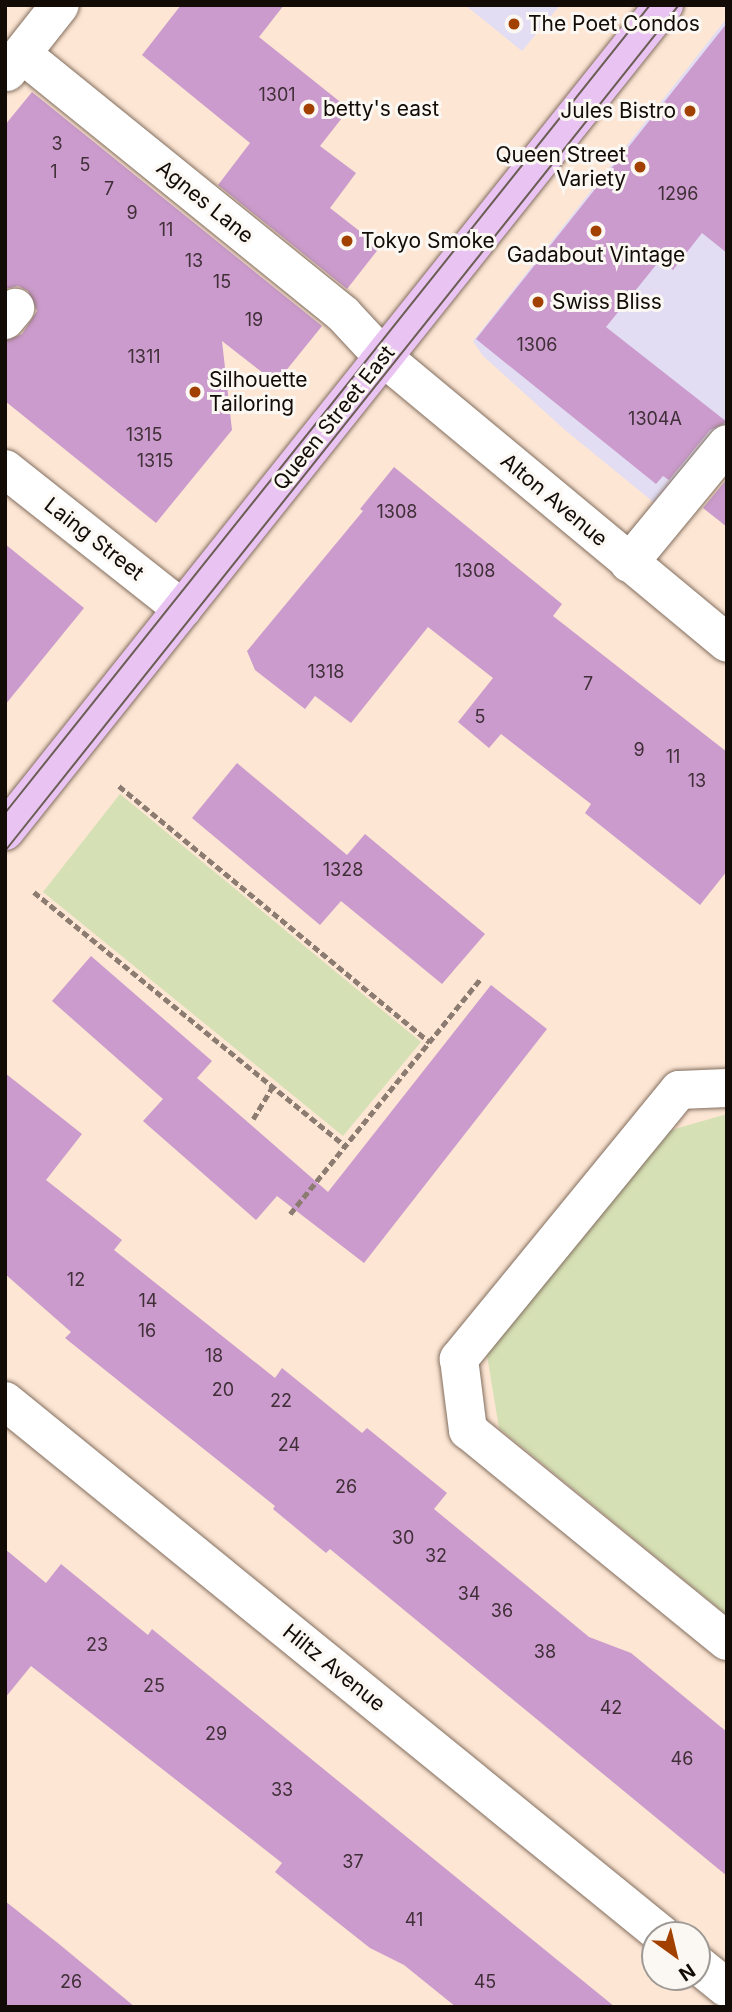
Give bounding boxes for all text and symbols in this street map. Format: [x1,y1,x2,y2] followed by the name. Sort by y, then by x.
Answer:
[528,11,700,37] place label: The Poet Condos
[506,16,522,32] marker: The Poet Condos
[258,84,296,106] house number: 1301
[323,96,439,122] place label: betty's east
[560,98,676,124] place label: Jules Bistro
[301,101,317,117] marker: betty's east
[682,103,698,119] marker: Jules Bistro
[51,133,63,155] house number: 3
[495,142,626,192] place label: Queen Street Variety
[80,154,90,176] house number: 5
[151,155,259,249] street label: Agnes Lane
[632,159,648,175] marker: Queen Street Variety
[50,161,58,183] house number: 1
[104,178,114,200] house number: 7
[658,183,698,205] house number: 1296
[126,202,138,224] house number: 9
[159,219,173,241] house number: 11
[588,223,604,239] marker: Gadabout Vintage
[361,228,495,254] place label: Tokyo Smoke
[339,233,355,249] marker: Tokyo Smoke
[507,242,685,268] place label: Gadabout Vintage
[185,250,203,272] house number: 13
[213,271,231,293] house number: 15
[552,289,662,315] place label: Swiss Bliss
[530,294,546,310] marker: Swiss Bliss
[245,309,263,331] house number: 19
[517,334,557,356] house number: 1306
[268,341,400,495] street label: Queen Street East
[127,346,161,368] house number: 1311
[209,367,308,417] place label: Silhouette Tailoring
[187,384,203,400] marker: Silhouette Tailoring
[628,408,682,430] house number: 1304A
[126,424,162,446] house number: 1315
[496,448,612,552] street label: Alton Avenue
[137,450,173,472] house number: 1315
[39,492,149,586] street label: Laing Street
[377,501,417,523] house number: 1308
[455,560,495,582] house number: 1308
[308,661,344,683] house number: 1318
[583,673,593,695] house number: 7
[475,706,485,728] house number: 5
[633,739,645,761] house number: 9
[666,746,680,768] house number: 11
[688,770,706,792] house number: 13
[323,859,363,881] house number: 1328
[67,1269,85,1291] house number: 12
[139,1290,157,1312] house number: 14
[138,1320,156,1342] house number: 16
[205,1345,223,1367] house number: 18
[212,1379,234,1401] house number: 20
[270,1390,292,1412] house number: 22
[278,1434,300,1456] house number: 24
[335,1476,357,1498] house number: 26
[392,1527,414,1549] house number: 30
[425,1545,447,1567] house number: 32
[458,1583,480,1605] house number: 34
[491,1600,513,1622] house number: 36
[278,1619,390,1717] street label: Hiltz Avenue
[86,1634,108,1656] house number: 23
[534,1641,556,1663] house number: 38
[143,1675,165,1697] house number: 25
[600,1697,622,1719] house number: 42
[205,1723,227,1745] house number: 29
[671,1748,693,1770] house number: 46
[271,1779,293,1801] house number: 33
[342,1851,364,1873] house number: 37
[405,1909,423,1931] house number: 41
[641,1921,711,1991] north arrow
[674,1959,699,1986] text: N
[60,1971,82,1993] house number: 26
[474,1971,496,1993] house number: 45

